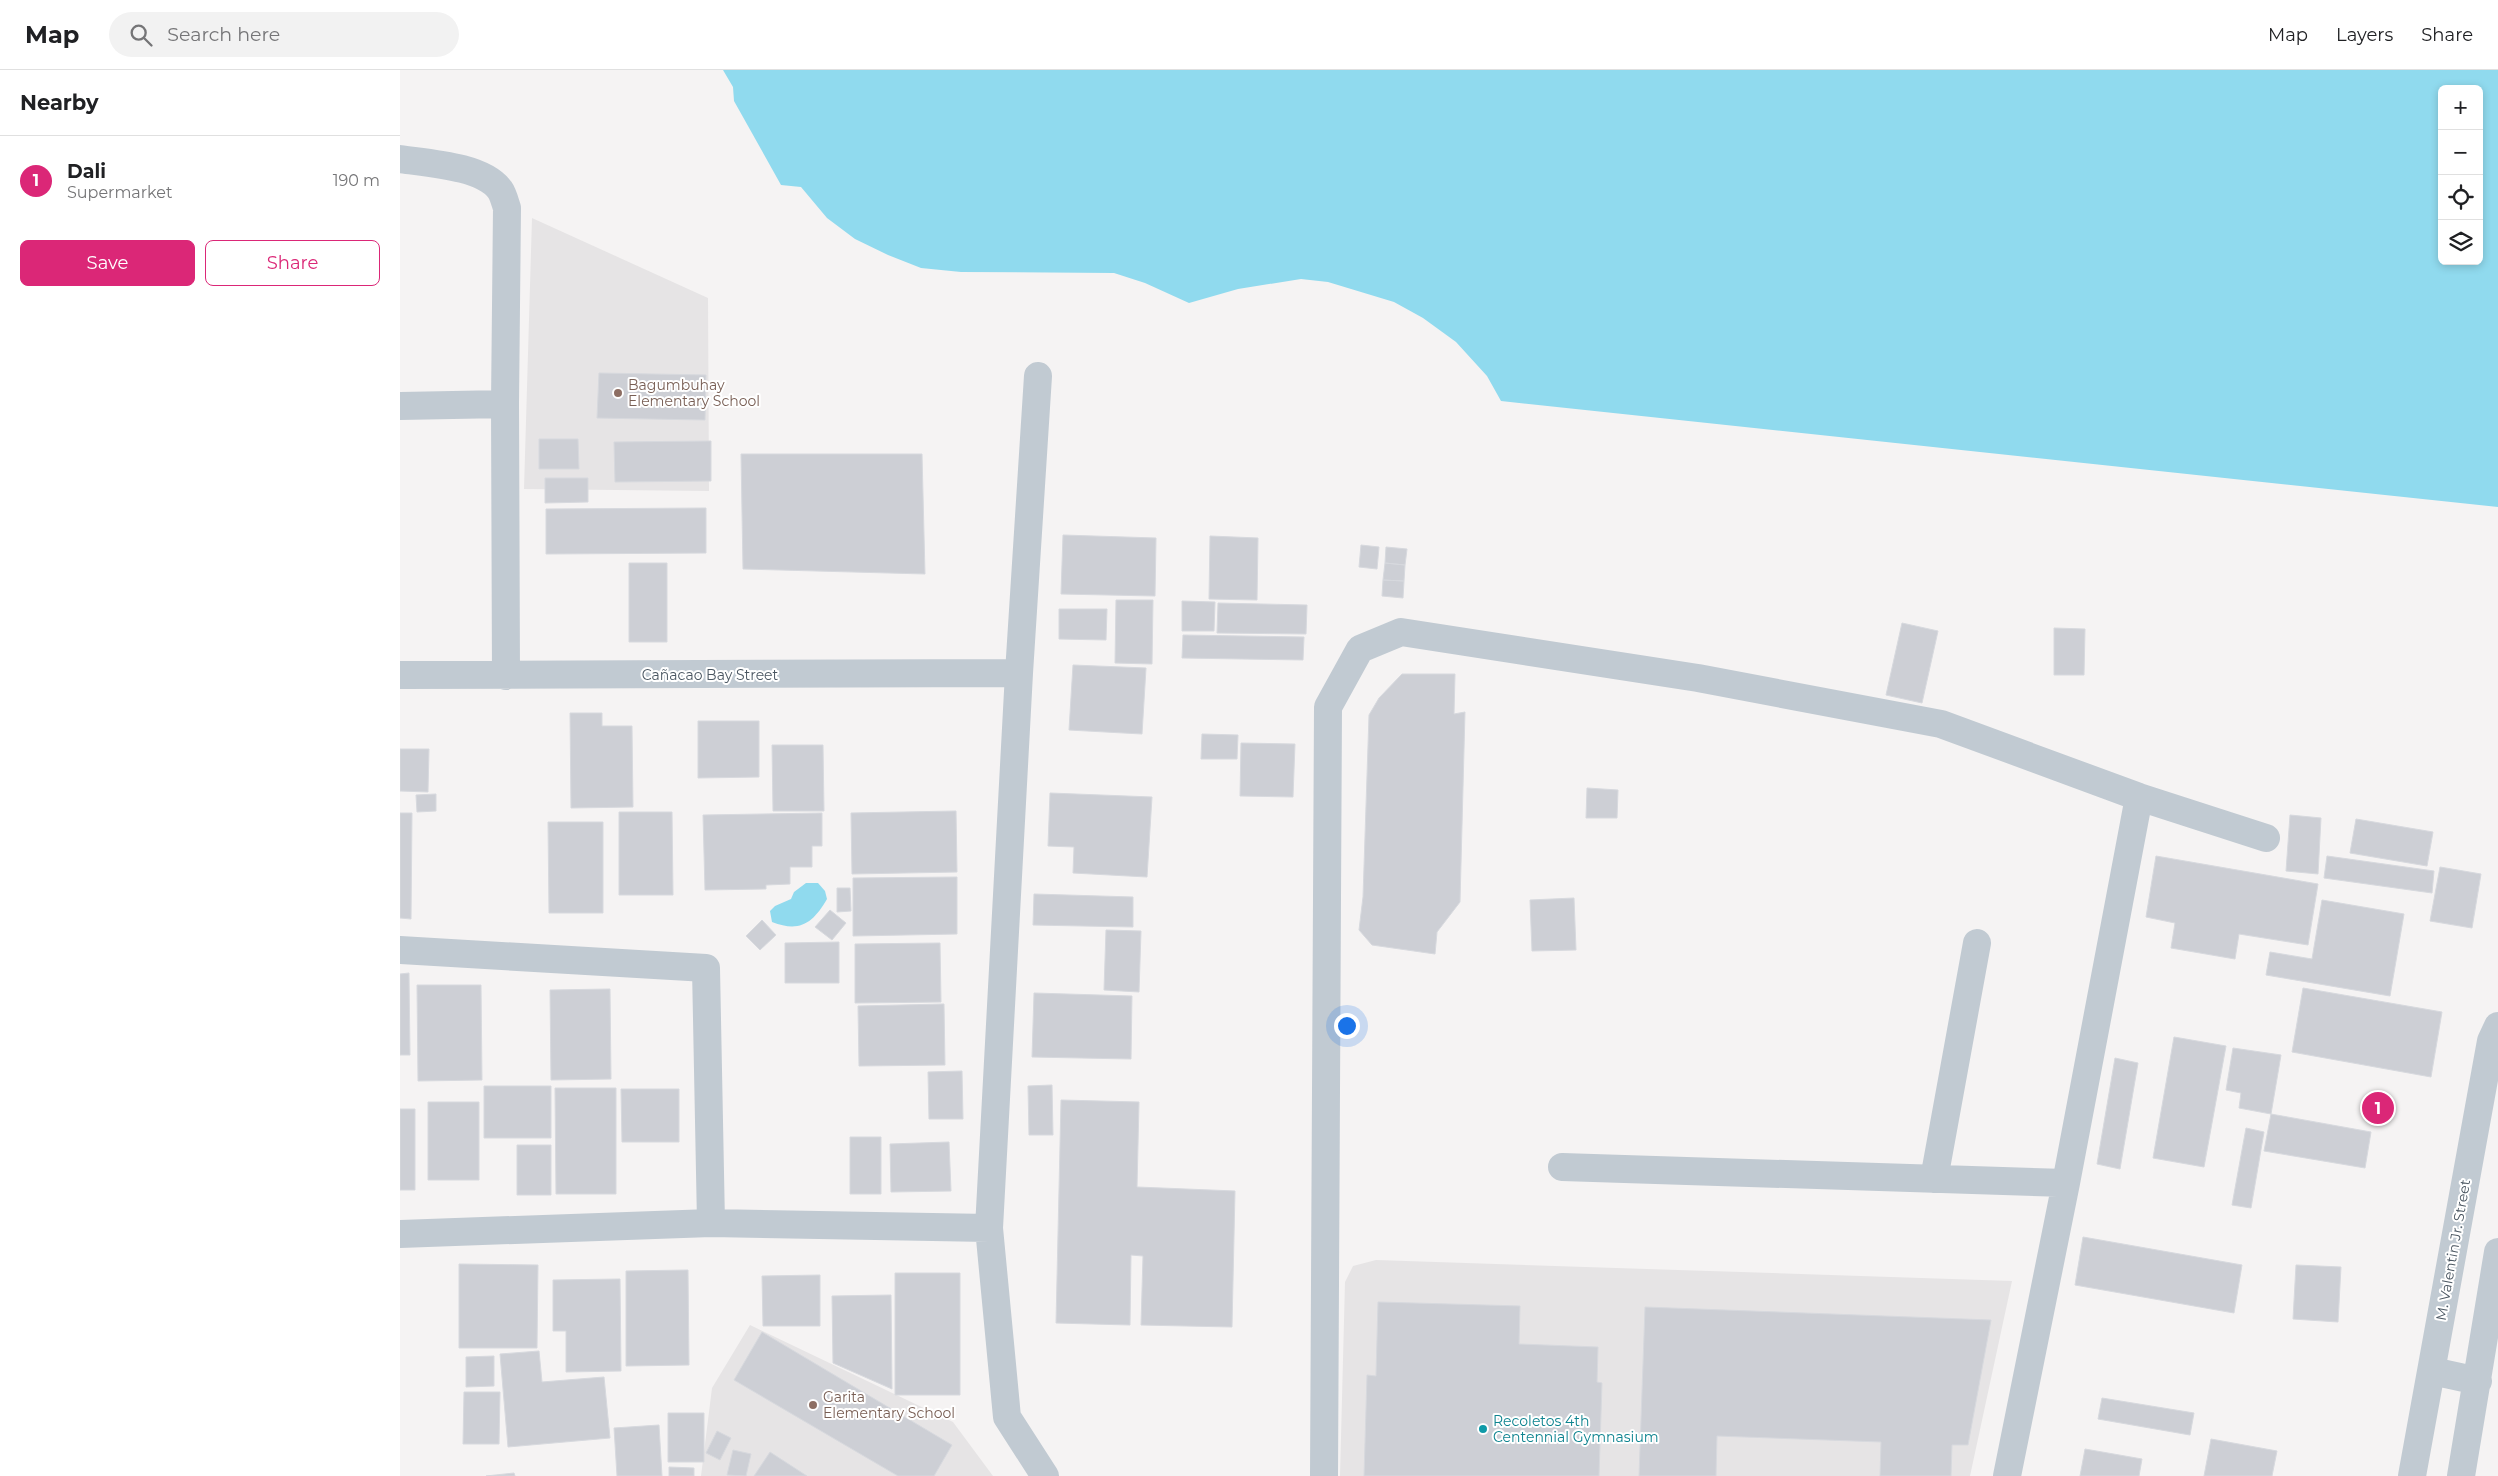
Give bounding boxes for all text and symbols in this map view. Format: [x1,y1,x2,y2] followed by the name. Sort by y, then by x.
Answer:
[109,12,459,57] search box
[25,20,79,49] text: Map
[127,21,155,49] icon: search
[167,23,280,46] text: Search here
[2268,24,2308,46] text: Map
[2336,24,2393,46] text: Layers
[2421,24,2473,46] text: Share
[2438,85,2483,265] map controls
[2438,85,2483,130] button: +
[20,90,99,115] text: Nearby
[2438,130,2483,175] button: −
[67,160,106,183] text: Dali
[33,171,39,190] text: 1
[333,171,380,190] text: 190 m
[2438,175,2483,220] button: locate
[67,183,173,202] text: Supermarket
[2438,220,2483,265] button: layers
[20,240,195,286] button: Save
[205,240,380,286] button: Share
[628,376,760,410] place label: Bagumbuhay Elementary School
[612,387,624,399] marker: Bagumbuhay Elementary School
[642,666,779,684] street label: Cañacao Bay Street
[1334,1013,1360,1039] your location
[2362,1089,2394,1127] pin: 1
[2432,1178,2474,1322] street label: M. Valentin Jr. Street
[823,1388,955,1422] place label: Garita Elementary School
[807,1399,819,1411] marker: Garita Elementary School
[1493,1412,1659,1446] place label: Recoletos 4th Centennial Gymnasium
[1477,1423,1489,1435] marker: Recoletos 4th Centennial Gymnasium

